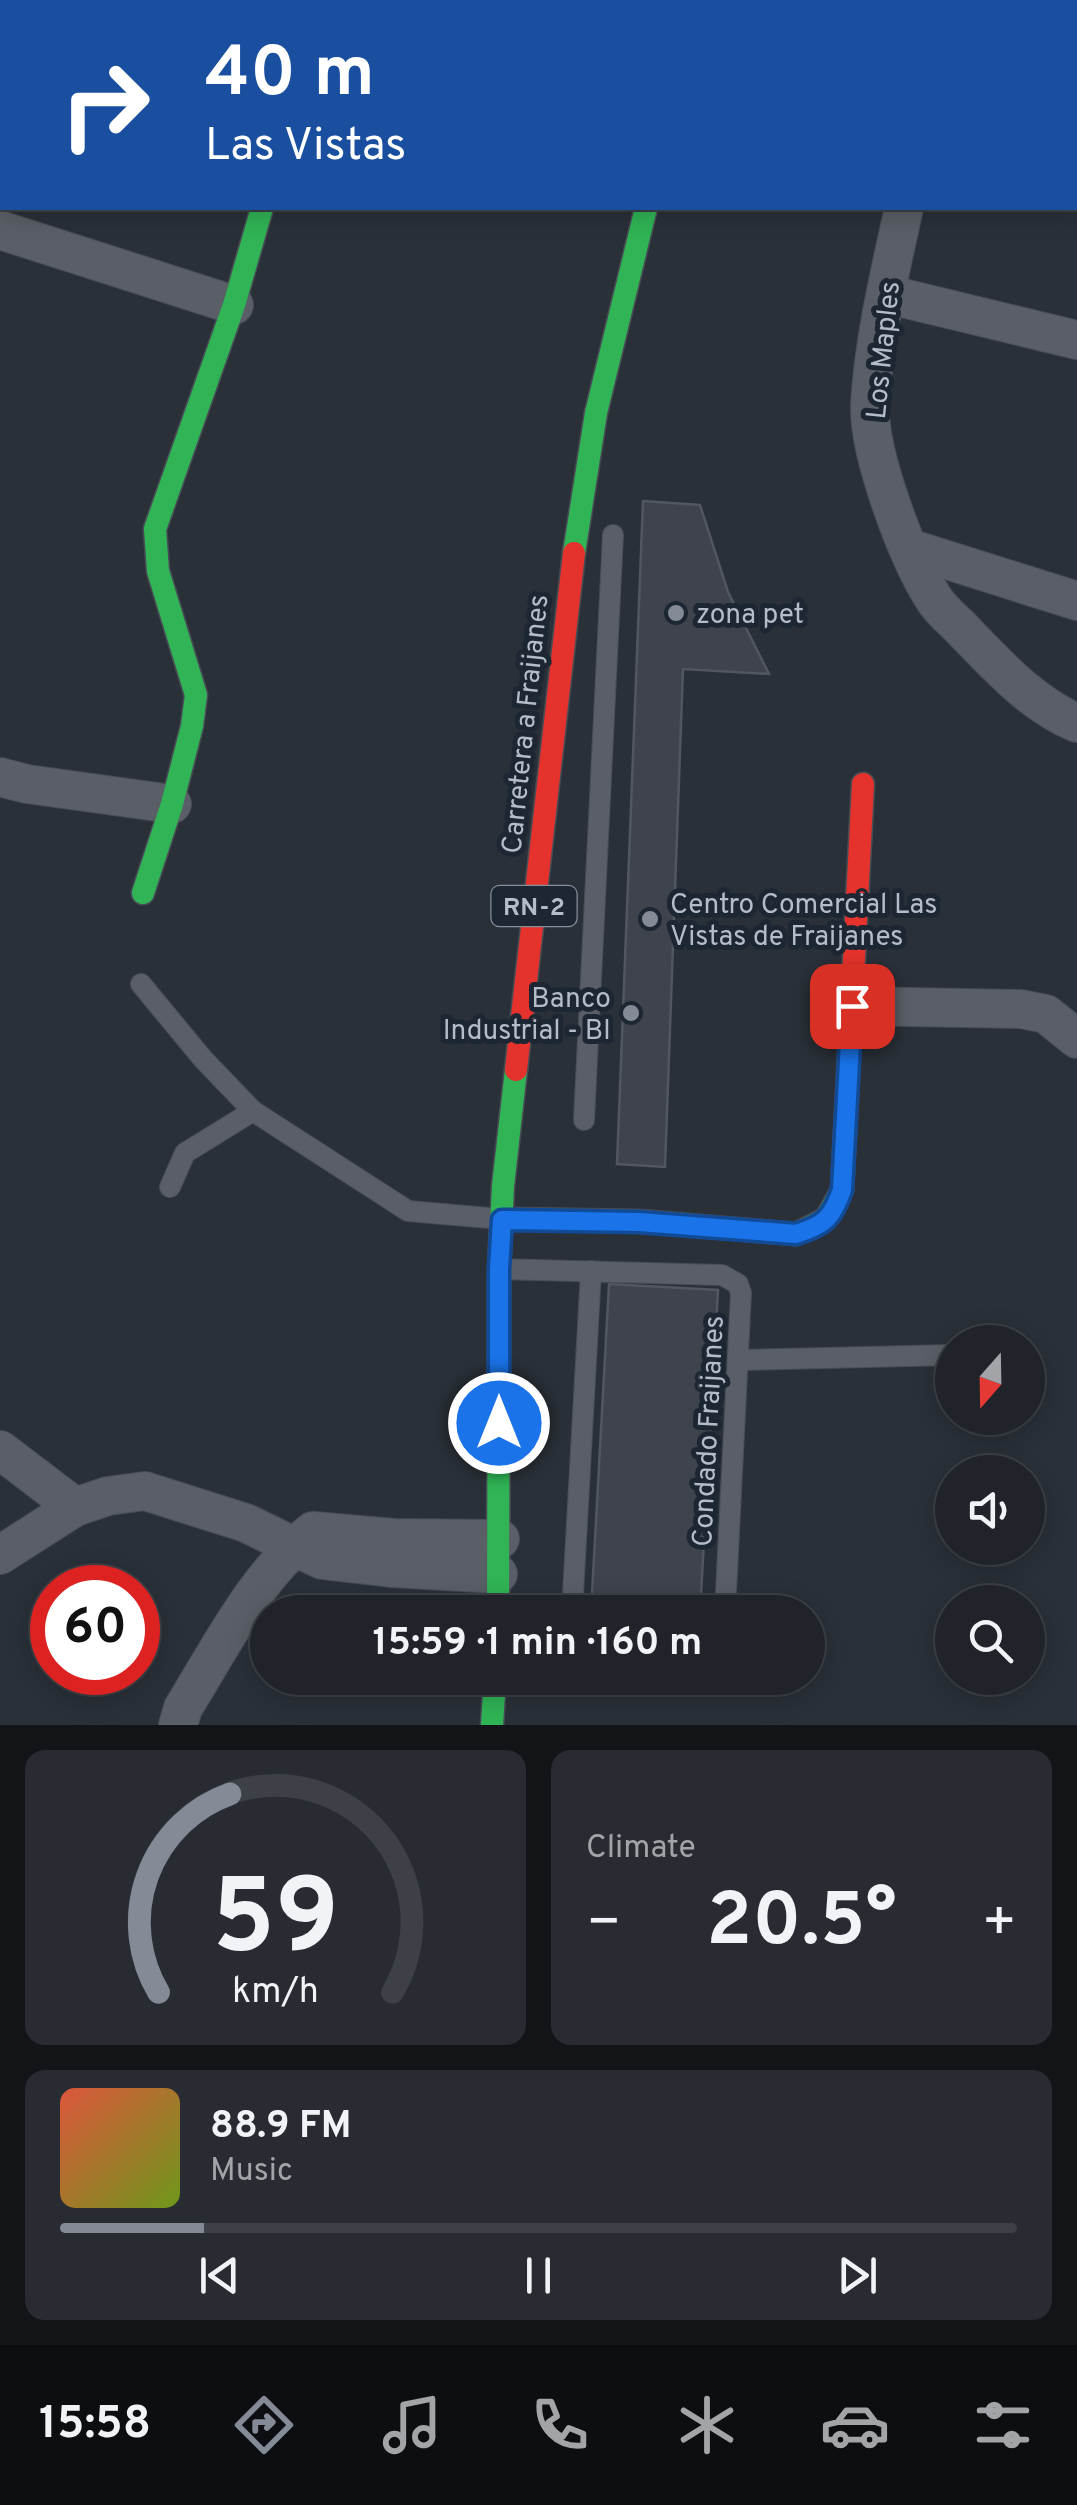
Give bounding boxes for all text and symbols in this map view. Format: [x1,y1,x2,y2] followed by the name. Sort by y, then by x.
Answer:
[205,32,375,121] text: 40 m
[40,40,170,170] icon: right
[205,119,406,176] text: Las Vistas
[860,280,910,421] street label: Los Maples
[495,593,558,856] street label: Carretera a Fraijanes
[696,598,804,634] place label: zona pet
[665,602,687,624] marker: zona pet
[492,886,576,926] road number: RN-2
[670,888,937,956] place label: Centro Comercial Las Vistas de Fraijanes
[639,908,661,930] marker: Centro Comercial Las Vistas de Fraijanes
[810,964,895,1049] pin
[825,979,880,1034] icon: arrive
[443,982,611,1050] place label: Banco Industrial - BI
[620,1002,642,1024] marker: Banco Industrial - BI
[686,1315,734,1548] street label: Condado Fraijanes
[935,1325,1045,1435] north arrow
[935,1325,1045,1695] map controls
[447,1371,551,1475] position arrow
[935,1455,1045,1565] button: sound
[30,1565,160,1695] speed limit sign: 60
[935,1585,1045,1695] button: search
[373,1620,702,1669] text: 15:59 · 1 min · 160 m
[586,1829,696,1869] text: Climate
[212,1858,339,1990] text: 59
[706,1877,897,1972] text: 20.5°
[586,1890,621,1960] text: −
[982,1890,1017,1960] text: +
[232,1970,319,2016] text: km/h
[210,2103,352,2152] text: 88.9 FM
[210,2152,293,2192] text: Music
[192,2248,247,2303] icon: previous
[511,2248,566,2303] icon: pause
[830,2248,885,2303] icon: next
[229,2390,299,2460] icon: directions
[377,2390,447,2460] icon: music
[525,2390,595,2460] icon: phone
[672,2390,742,2460] icon: climate
[820,2390,890,2460] icon: car
[968,2390,1038,2460] icon: filters
[39,2397,151,2454] text: 15:58

